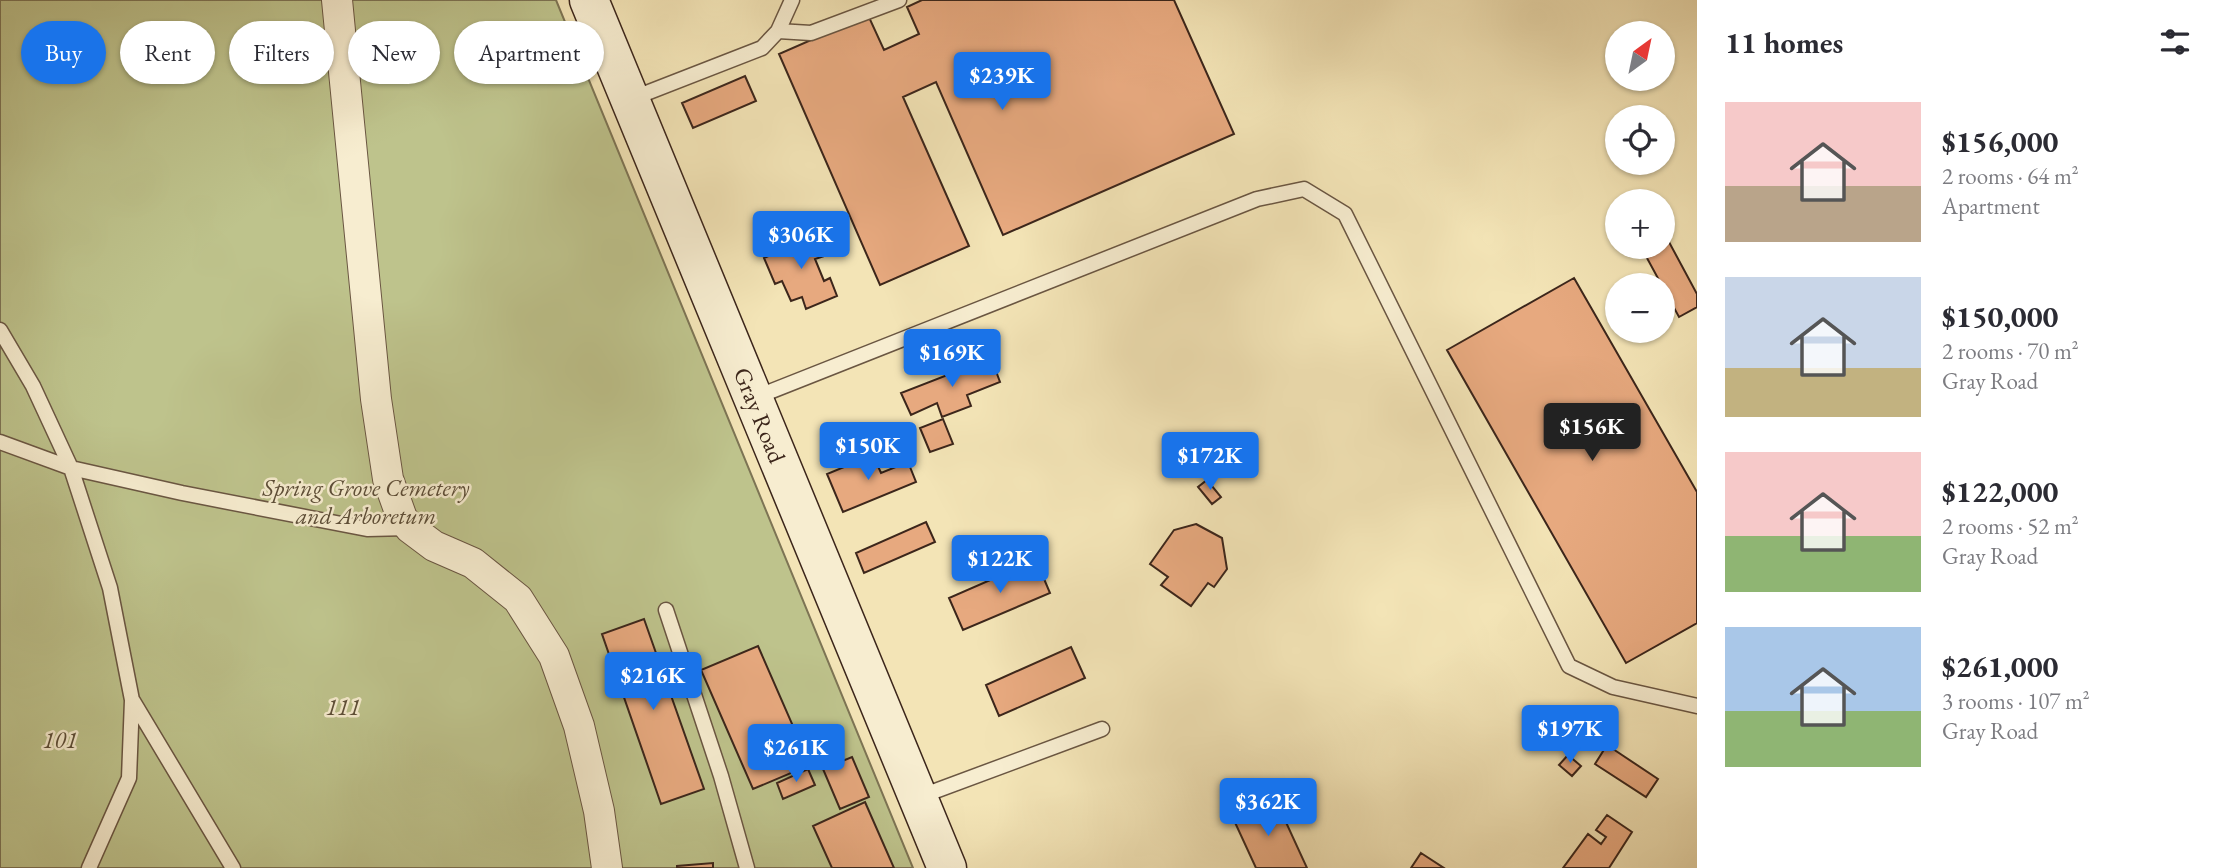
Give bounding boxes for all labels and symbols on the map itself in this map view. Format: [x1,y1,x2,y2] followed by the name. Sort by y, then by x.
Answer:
[1605,21,1675,91] north arrow
[953,52,1051,112] pin: $239K
[752,212,850,271] pin: $306K
[903,330,1001,389] pin: $169K
[727,363,793,468] street label: Gray Road
[1543,404,1641,463] pin: $156K
[819,422,917,482] pin: $150K
[1161,433,1259,492] pin: $172K
[262,472,470,531] park label: Spring Grove Cemetery and Arboretum
[951,536,1049,595] pin: $122K
[604,652,702,712] pin: $216K
[326,691,360,722] park label: 111
[1521,706,1619,765] pin: $197K
[43,724,77,755] park label: 101
[747,724,845,784] pin: $261K
[1219,778,1317,838] pin: $362K

